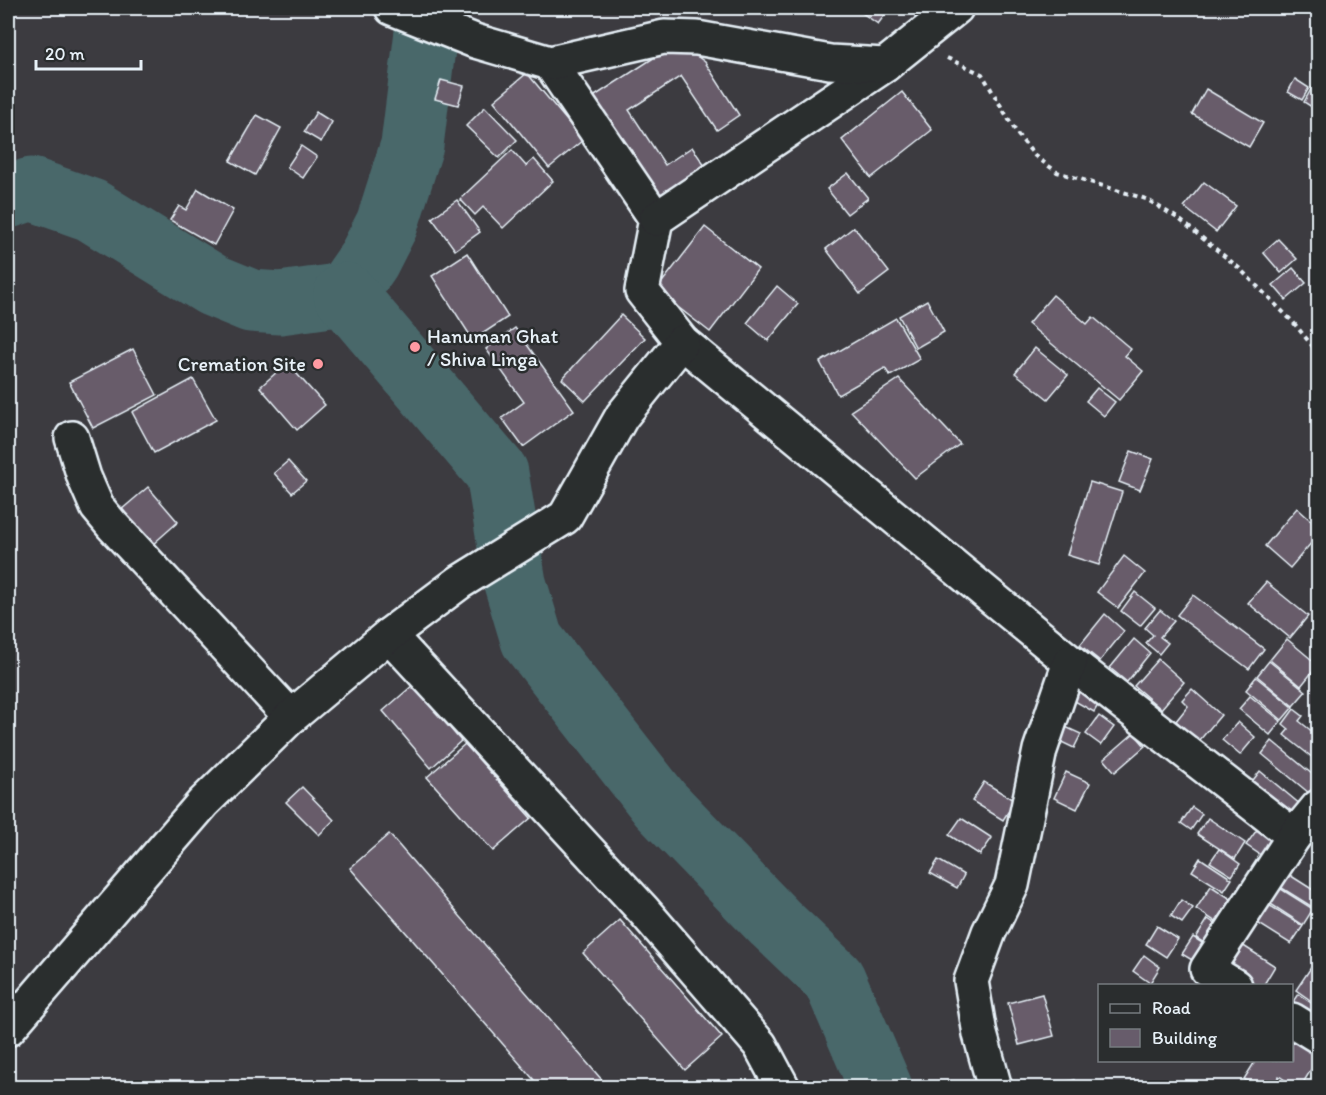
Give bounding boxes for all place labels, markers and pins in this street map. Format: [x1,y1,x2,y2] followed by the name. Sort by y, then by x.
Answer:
[427,324,559,371] place label: Hanuman Ghat / Shiva Linga
[408,340,422,354] marker: Hanuman Ghat / Shiva Linga
[178,352,306,376] place label: Cremation Site
[311,357,325,371] marker: Cremation Site

